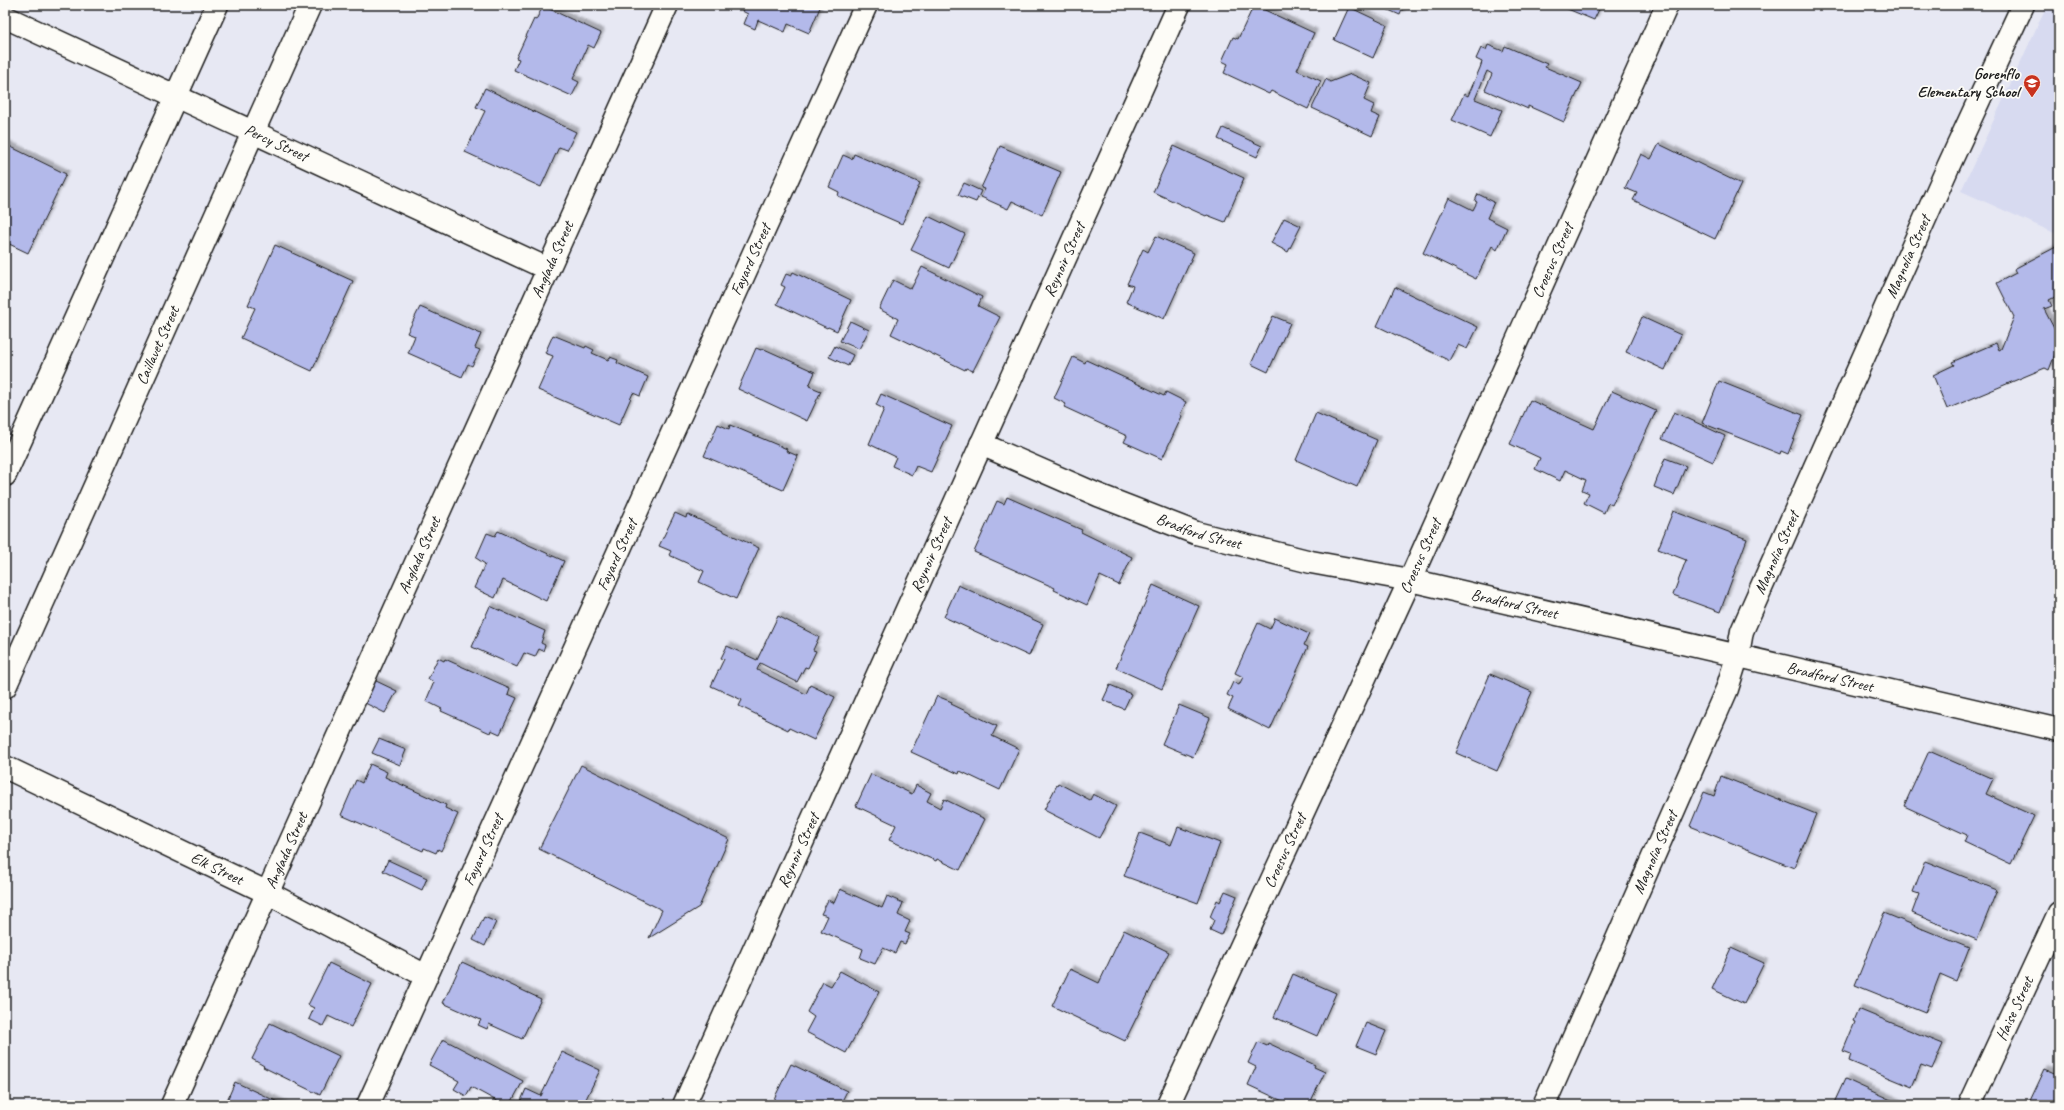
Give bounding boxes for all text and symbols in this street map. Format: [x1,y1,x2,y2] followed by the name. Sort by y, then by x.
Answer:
[1917,64,2022,102] place label: Gorenflo Elementary School
[2022,73,2042,98] school or university icon: Gorenflo Elementary School
[241,120,314,167] street label: Percy Street
[1881,210,1936,301] street label: Magnolia Street
[527,217,579,301] street label: Anglada Street
[1039,217,1091,300] street label: Reynoir Street
[726,218,777,298] street label: Fayard Street
[1527,218,1579,301] street label: Croesus Street
[131,302,185,388] street label: Caillavet Street
[1750,506,1805,597] street label: Magnolia Street
[1153,509,1245,554] street label: Bradford Street
[394,512,446,596] street label: Anglada Street
[906,512,958,595] street label: Reynoir Street
[592,513,643,594] street label: Fayard Street
[1395,513,1447,597] street label: Croesus Street
[1469,584,1561,624] street label: Bradford Street
[1785,657,1877,697] street label: Bradford Street
[1628,805,1683,897] street label: Magnolia Street
[261,808,313,892] street label: Anglada Street
[773,808,825,891] street label: Reynoir Street
[1259,808,1312,891] street label: Croesus Street
[459,809,509,889] street label: Fayard Street
[188,848,248,890] street label: Elk Street
[1991,972,2039,1044] street label: Haise Street

